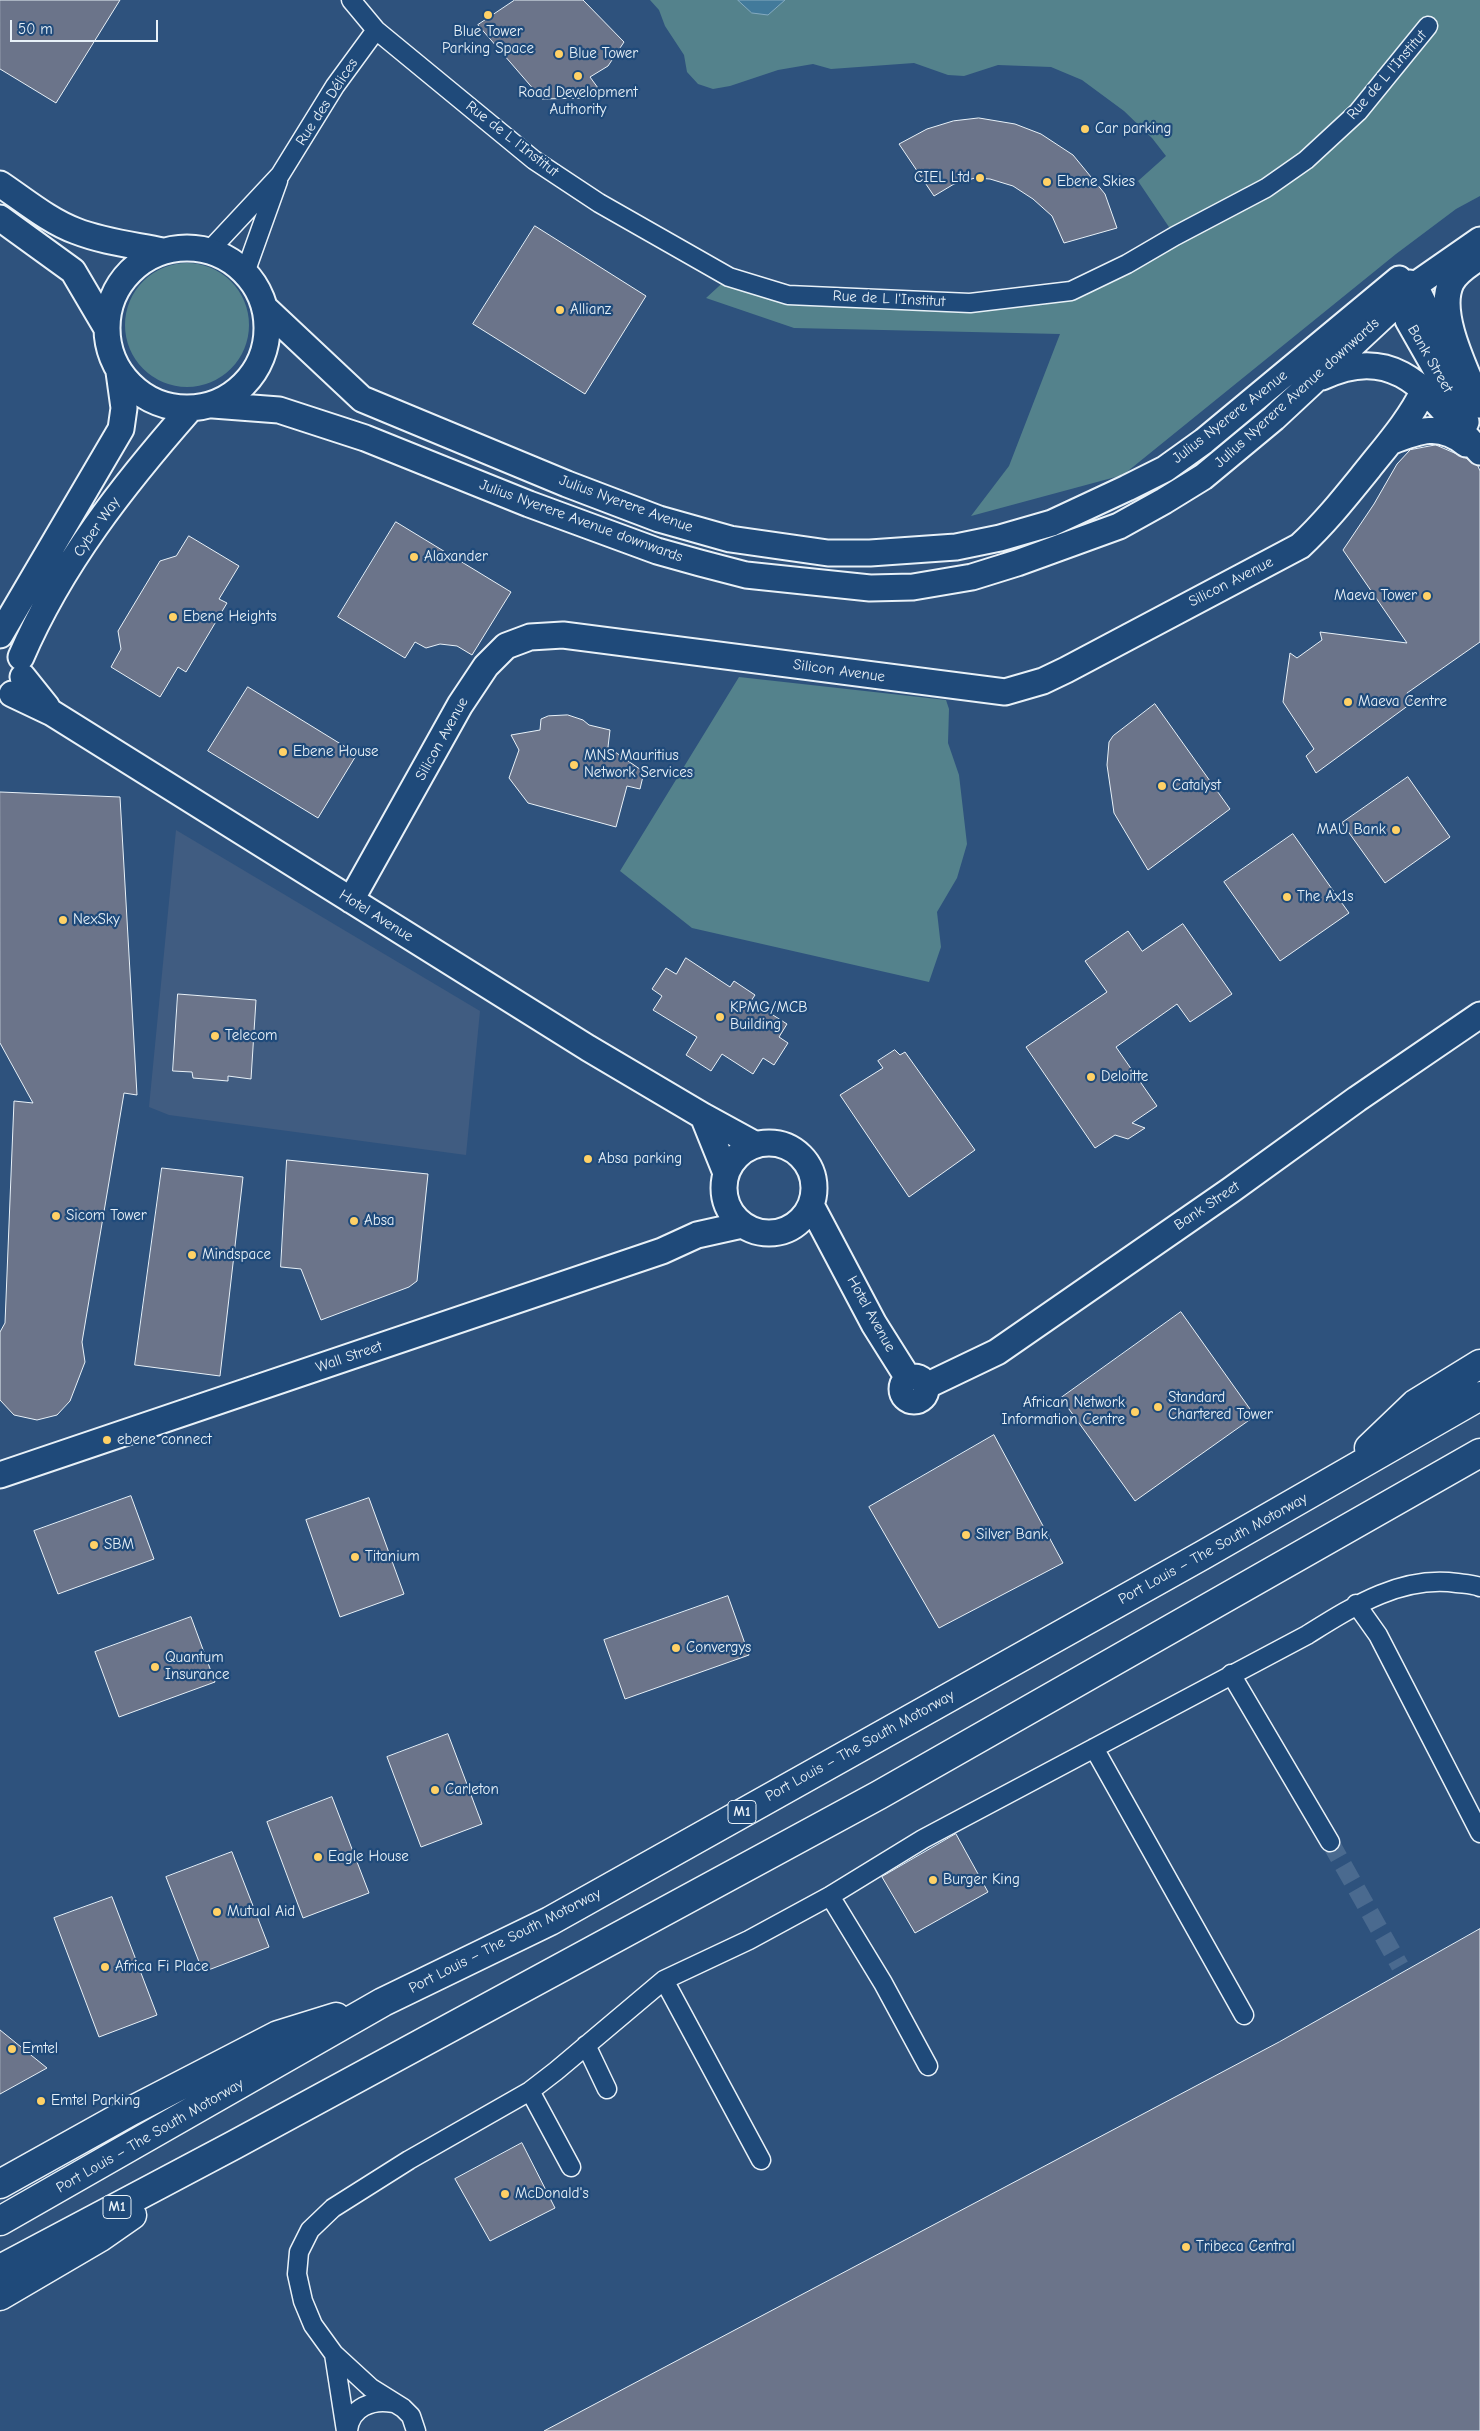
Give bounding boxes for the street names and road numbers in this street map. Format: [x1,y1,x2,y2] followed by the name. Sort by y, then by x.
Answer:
[1343,27,1431,123] street label: Rue de L l'Institut
[292,55,362,149] street label: Rue des Délices
[462,97,562,181] street label: Rue de L l'Institut
[832,287,946,311] street label: Rue de L l'Institut
[1211,314,1383,472] street label: Julius Nyerere Avenue downwards
[1403,322,1457,396] street label: Bank Street
[1169,366,1291,468] street label: Julius Nyerere Avenue
[557,471,695,537] street label: Julius Nyerere Avenue
[477,476,685,566] street label: Julius Nyerere Avenue downwards
[70,494,124,560] street label: Cyber Way
[1186,553,1276,611] street label: Silicon Avenue
[792,656,886,686] street label: Silicon Avenue
[412,694,472,784] street label: Silicon Avenue
[336,886,416,946] street label: Hotel Avenue
[1171,1178,1243,1234] street label: Bank Street
[843,1273,899,1355] street label: Hotel Avenue
[314,1337,384,1377] street label: Wall Street
[1115,1489,1311,1609] street label: Port Louis – The South Motorway
[762,1686,958,1806] street label: Port Louis – The South Motorway
[728,1800,756,1824] road number: M1
[406,1885,604,1997] street label: Port Louis – The South Motorway
[53,2075,247,2197] street label: Port Louis – The South Motorway
[103,2196,131,2218] road number: M1

